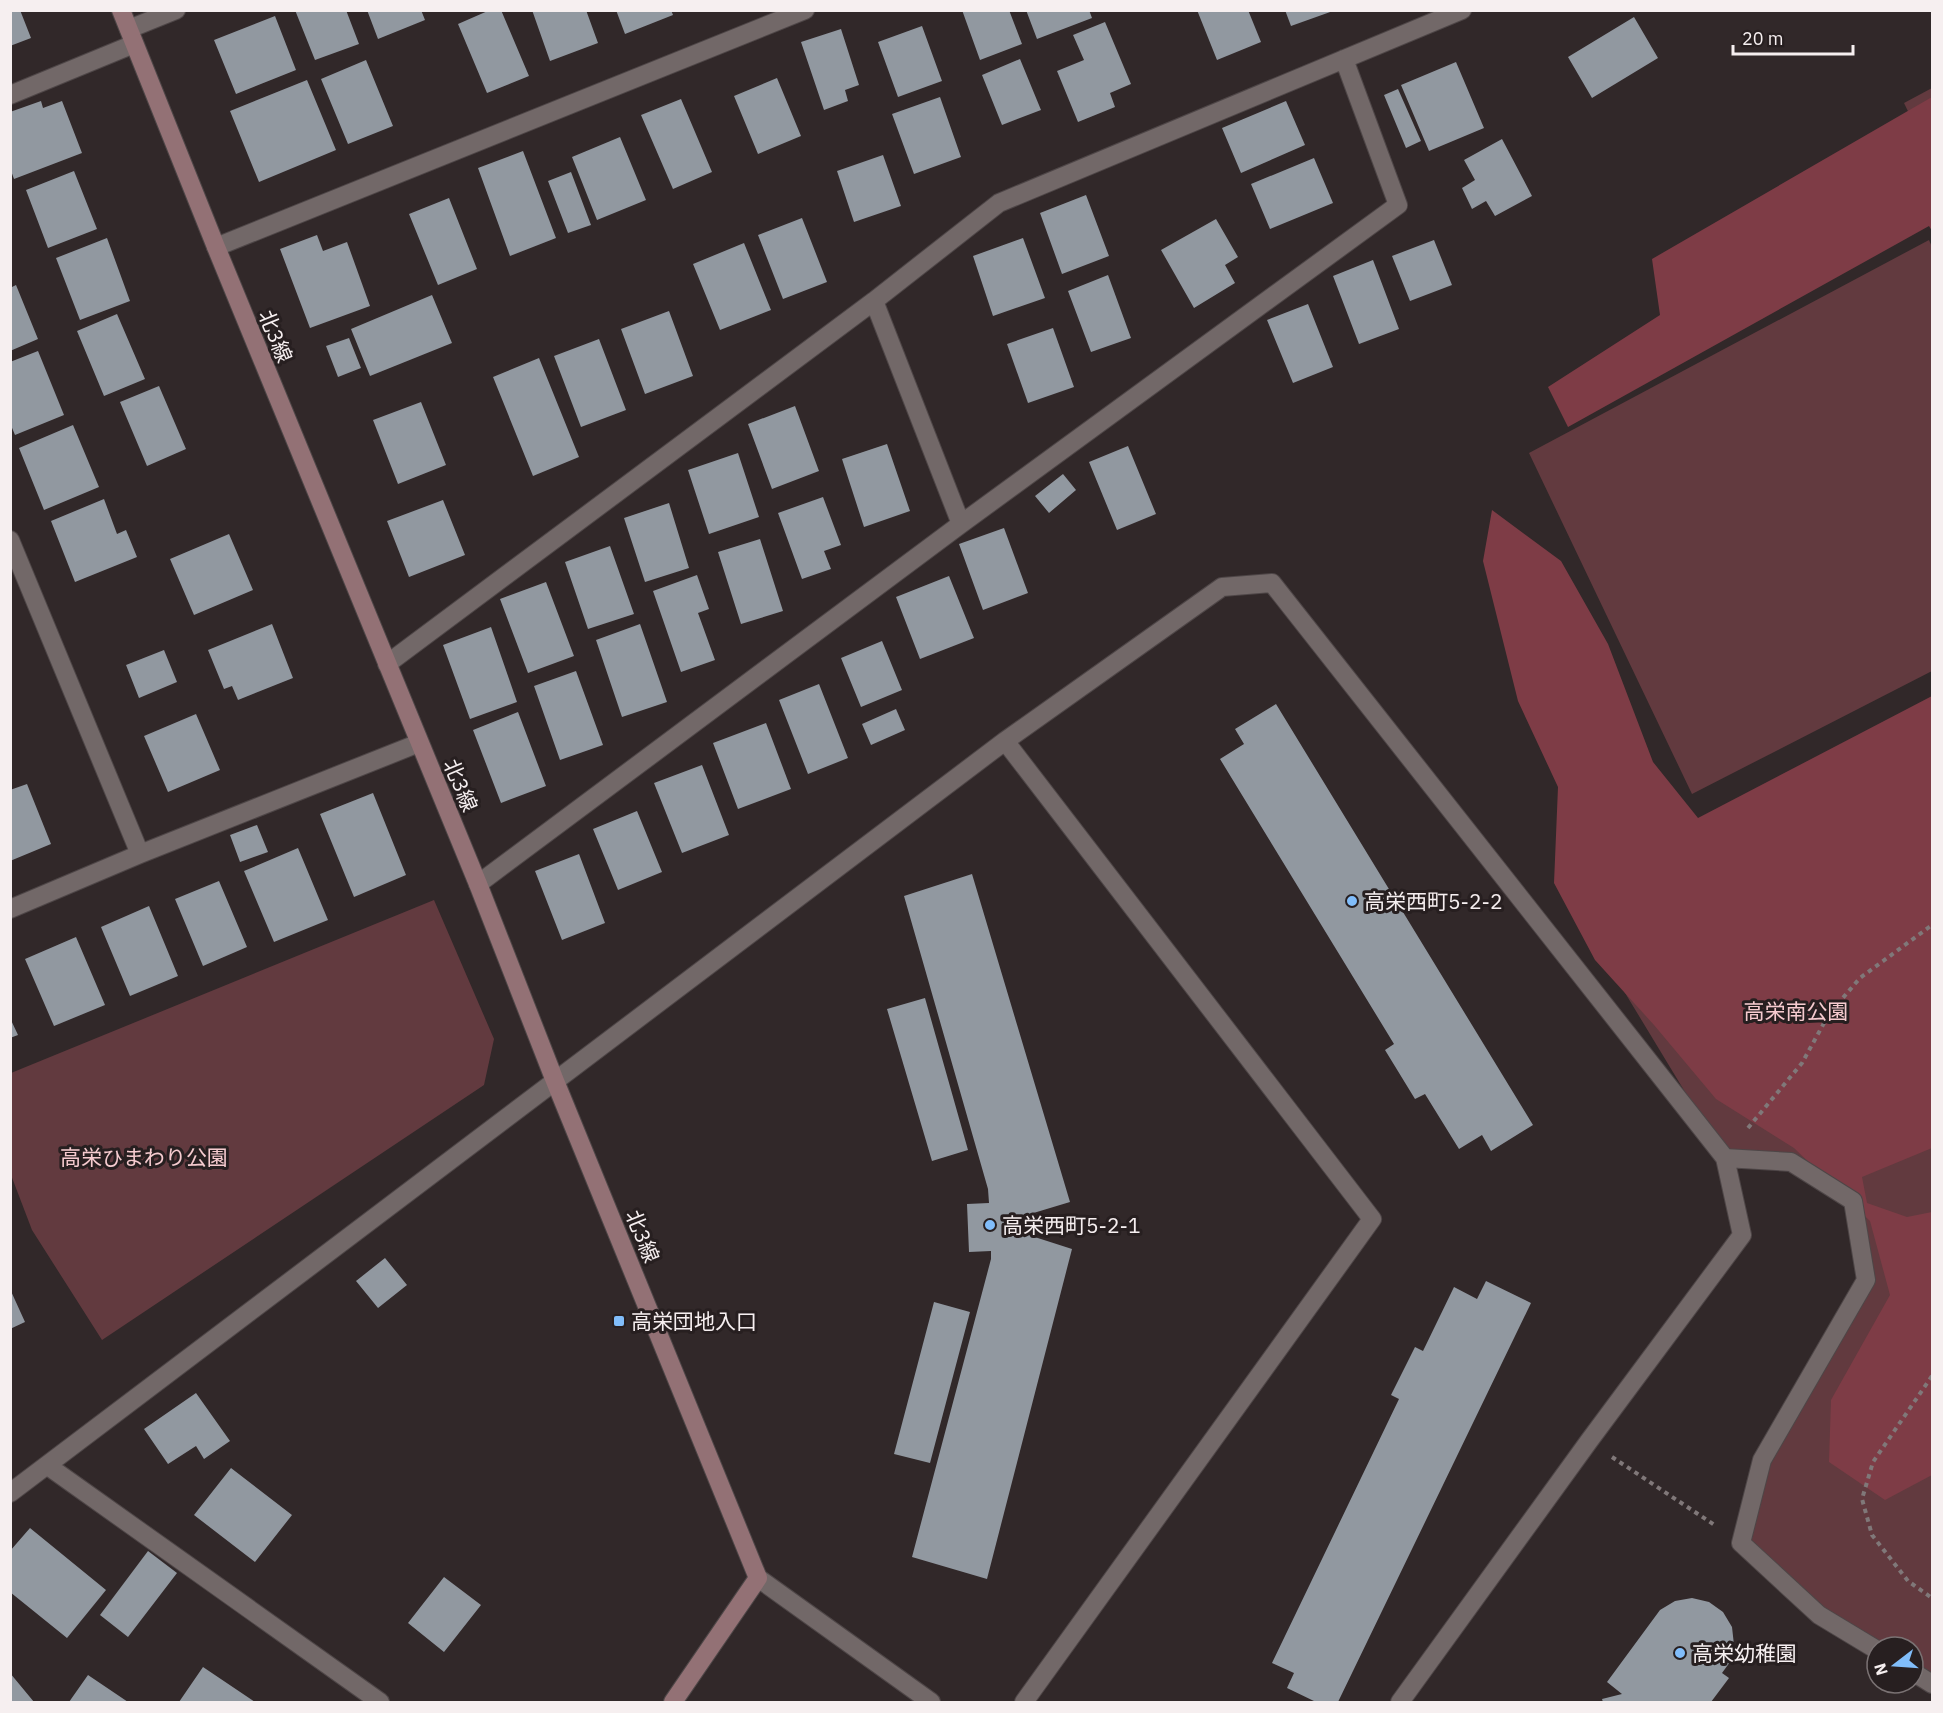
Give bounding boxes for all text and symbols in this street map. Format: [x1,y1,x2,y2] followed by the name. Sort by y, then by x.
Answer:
[1733,18,1853,56] scale bar
[1742,27,1784,50] text: 20 m
[253,305,299,367] street label: 北3線
[437,754,485,816] street label: 北3線
[1364,887,1503,915] place label: 高栄西町5-2-2
[1345,894,1359,908] marker: 高栄西町5-2-2
[1744,997,1849,1025] park label: 高栄南公園
[60,1143,228,1171] park label: 高栄ひまわり公園
[620,1205,666,1267] street label: 北3線
[1002,1211,1141,1239] place label: 高栄西町5-2-1
[983,1218,997,1232] marker: 高栄西町5-2-1
[631,1307,757,1335] place label: 高栄団地入口
[612,1314,626,1328] marker: 高栄団地入口
[1865,1635,1925,1695] north arrow
[1692,1639,1797,1667] place label: 高栄幼稚園
[1673,1646,1687,1660] marker: 高栄幼稚園
[1869,1661,1892,1678] text: N

